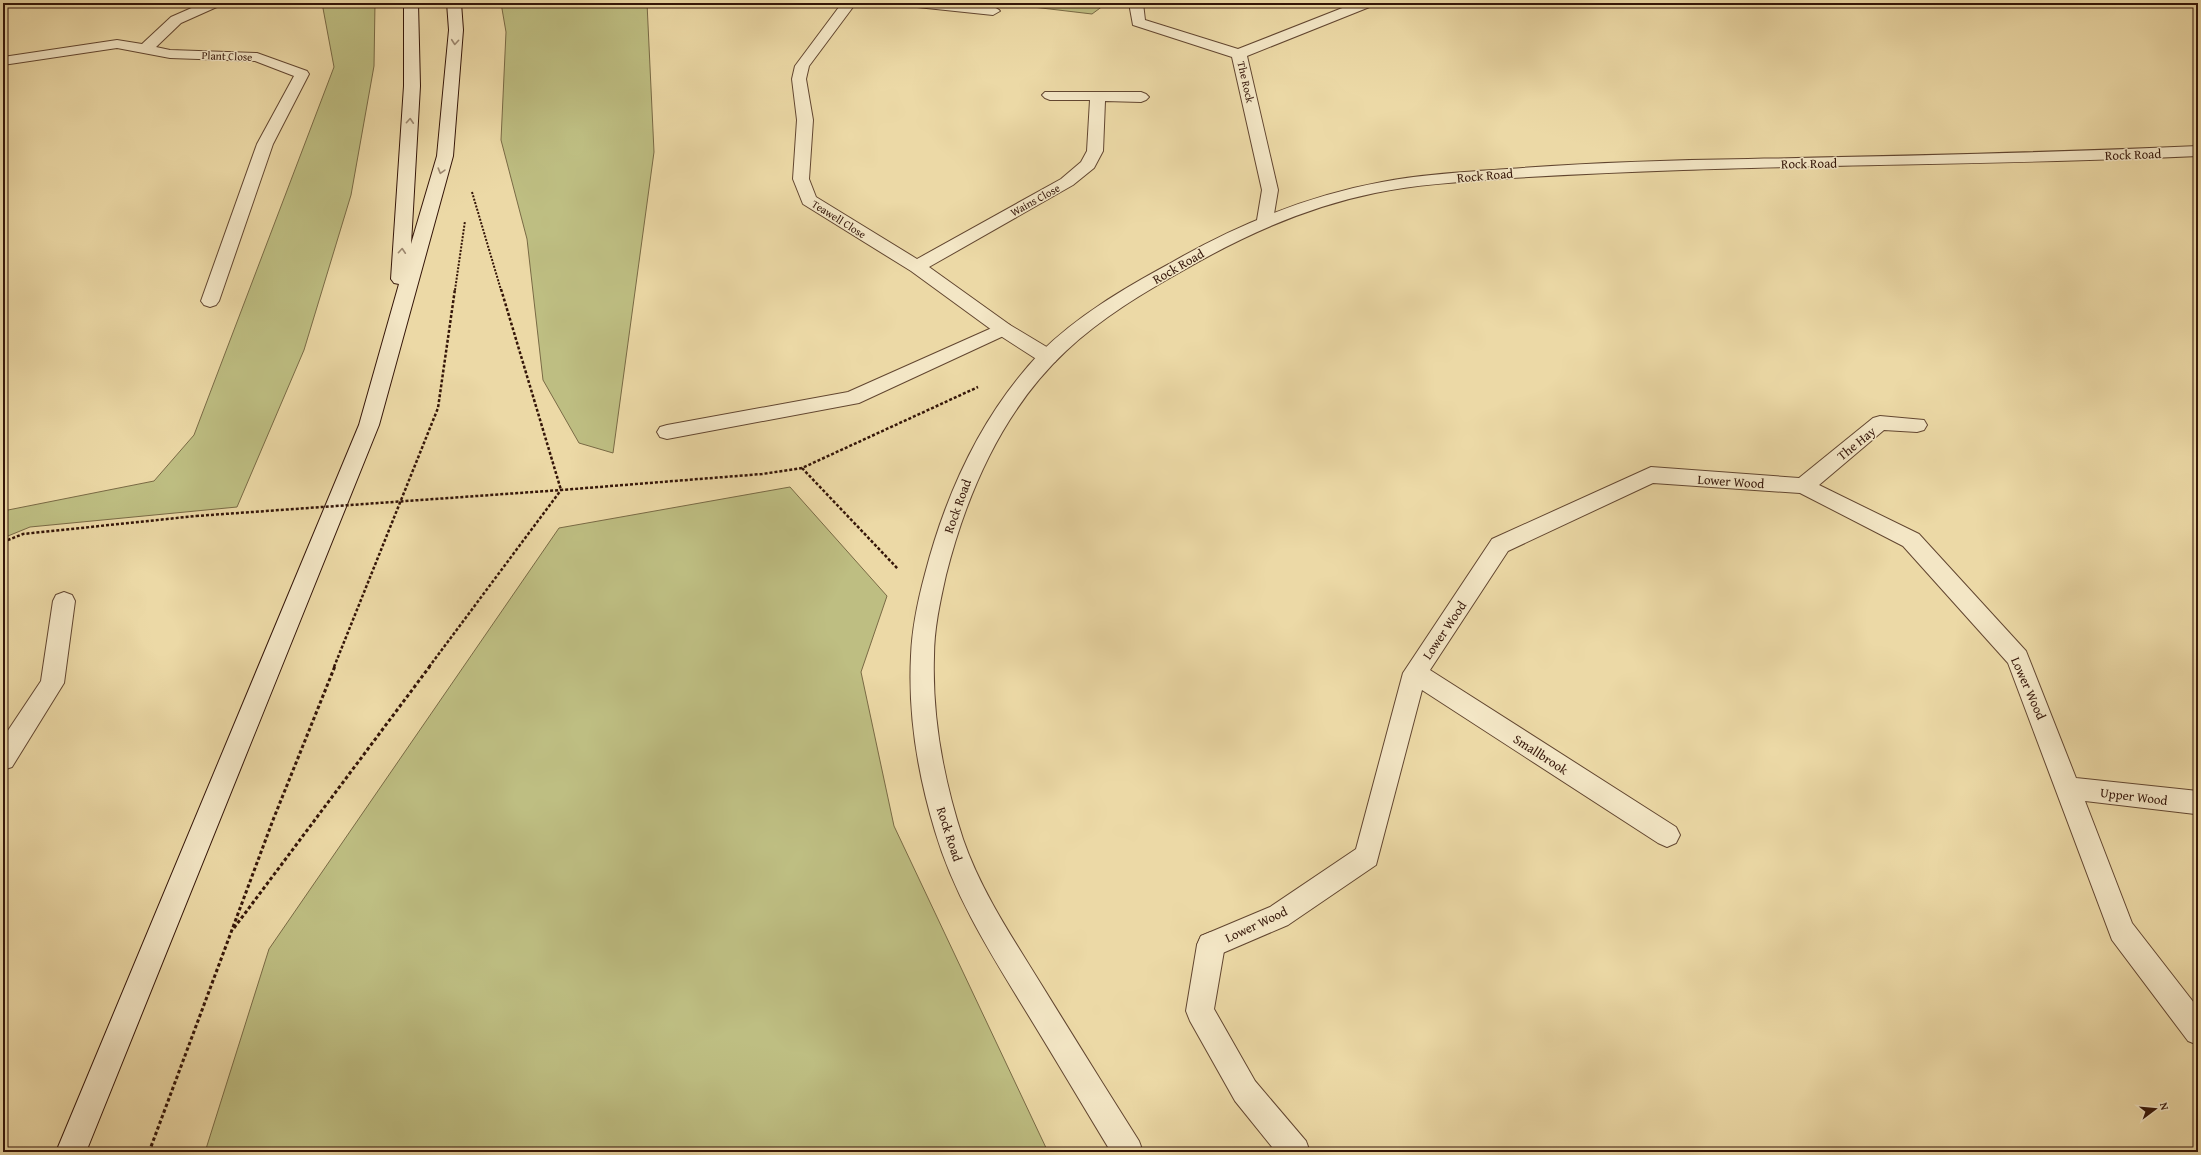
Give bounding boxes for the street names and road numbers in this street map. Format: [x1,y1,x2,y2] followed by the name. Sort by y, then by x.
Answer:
[201,47,253,65] street label: Plant Close
[1233,60,1259,105] street label: The Rock
[2105,144,2162,165] street label: Rock Road
[1781,154,1837,173] street label: Rock Road
[1456,164,1514,187] street label: Rock Road
[1007,180,1063,220] street label: Wains Close
[809,196,869,242] street label: Teawell Close
[1149,244,1207,289] street label: Rock Road
[1833,422,1880,465] street label: The Hay
[1697,470,1765,493] street label: Lower Wood
[939,476,976,536] street label: Rock Road
[1418,597,1471,663] street label: Lower Wood
[2006,654,2051,723] street label: Lower Wood
[1509,730,1572,780] street label: Smallbrook
[2099,783,2169,810] street label: Upper Wood
[932,804,967,864] street label: Rock Road
[1222,902,1291,947] street label: Lower Wood

